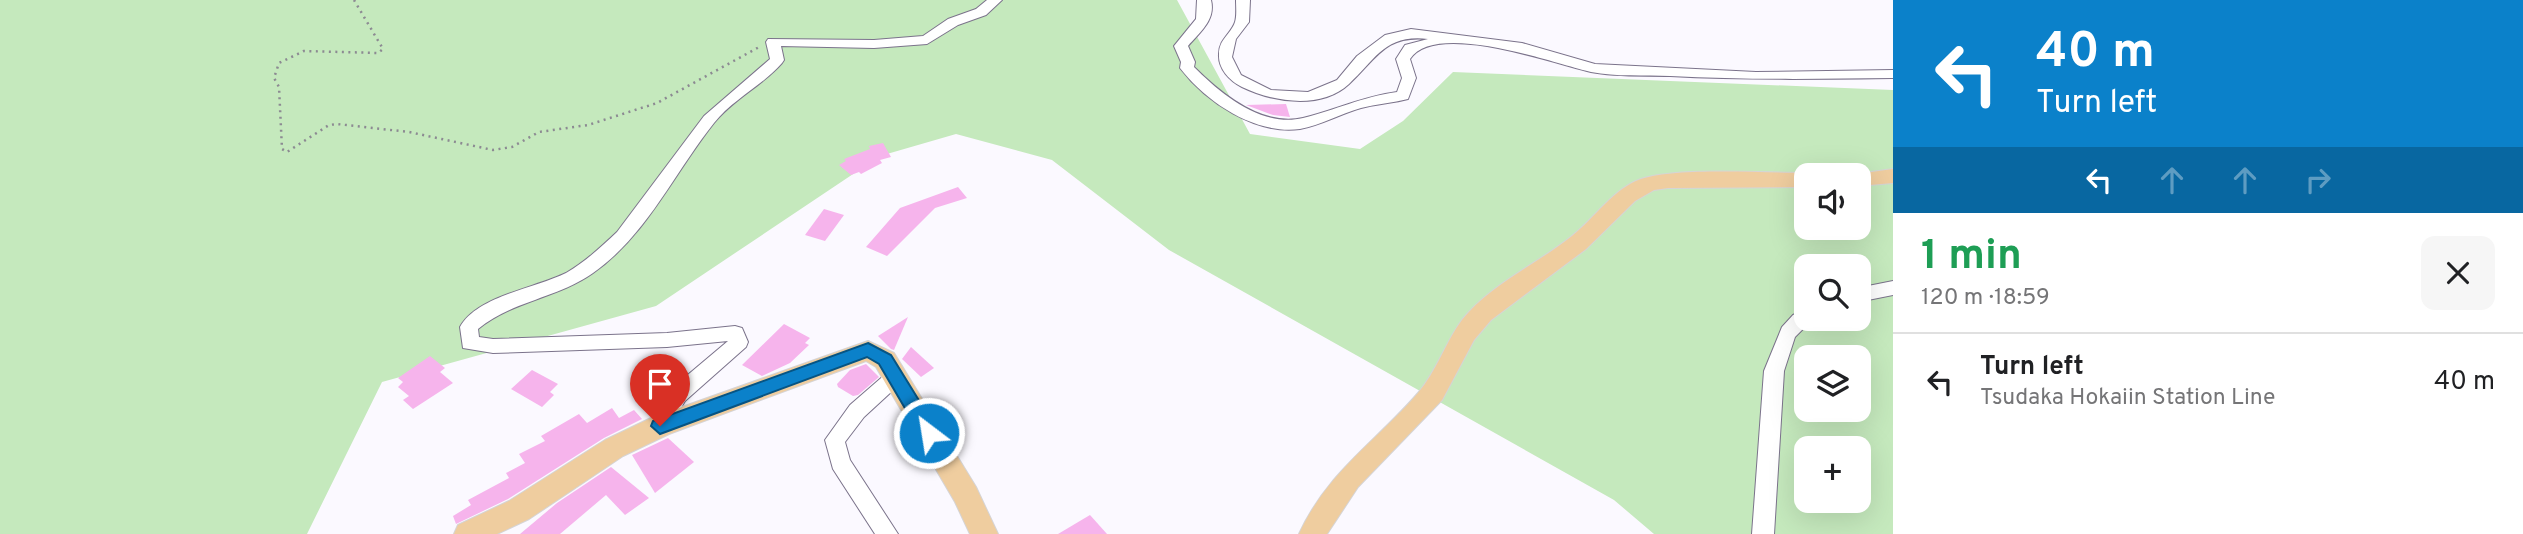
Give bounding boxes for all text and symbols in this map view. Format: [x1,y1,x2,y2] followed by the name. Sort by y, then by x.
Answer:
[2036,23,2155,85] text: 40 m
[1921,28,2012,119] icon: left
[2036,84,2157,124] text: Turn left
[2080,161,2118,199] icon: left
[2153,161,2191,199] icon: ahead
[2226,161,2264,199] icon: ahead
[2299,161,2337,199] icon: right
[1794,163,1871,513] map controls
[1794,163,1871,240] button: sound
[1921,231,2022,284] text: 1 min
[2421,236,2495,310] button: close
[1794,254,1871,331] button: search
[1921,284,2050,313] text: 120 m · 18:59
[1794,345,1871,422] button: layers
[1980,351,2084,384] text: Turn left
[630,354,690,426] pin
[1921,363,1959,401] icon: left
[641,365,679,403] icon: arrive
[2434,366,2495,399] text: 40 m
[1980,384,2275,413] text: Tsudaka Hokaiin Station Line
[892,396,966,470] position arrow
[1794,436,1871,513] button: +

